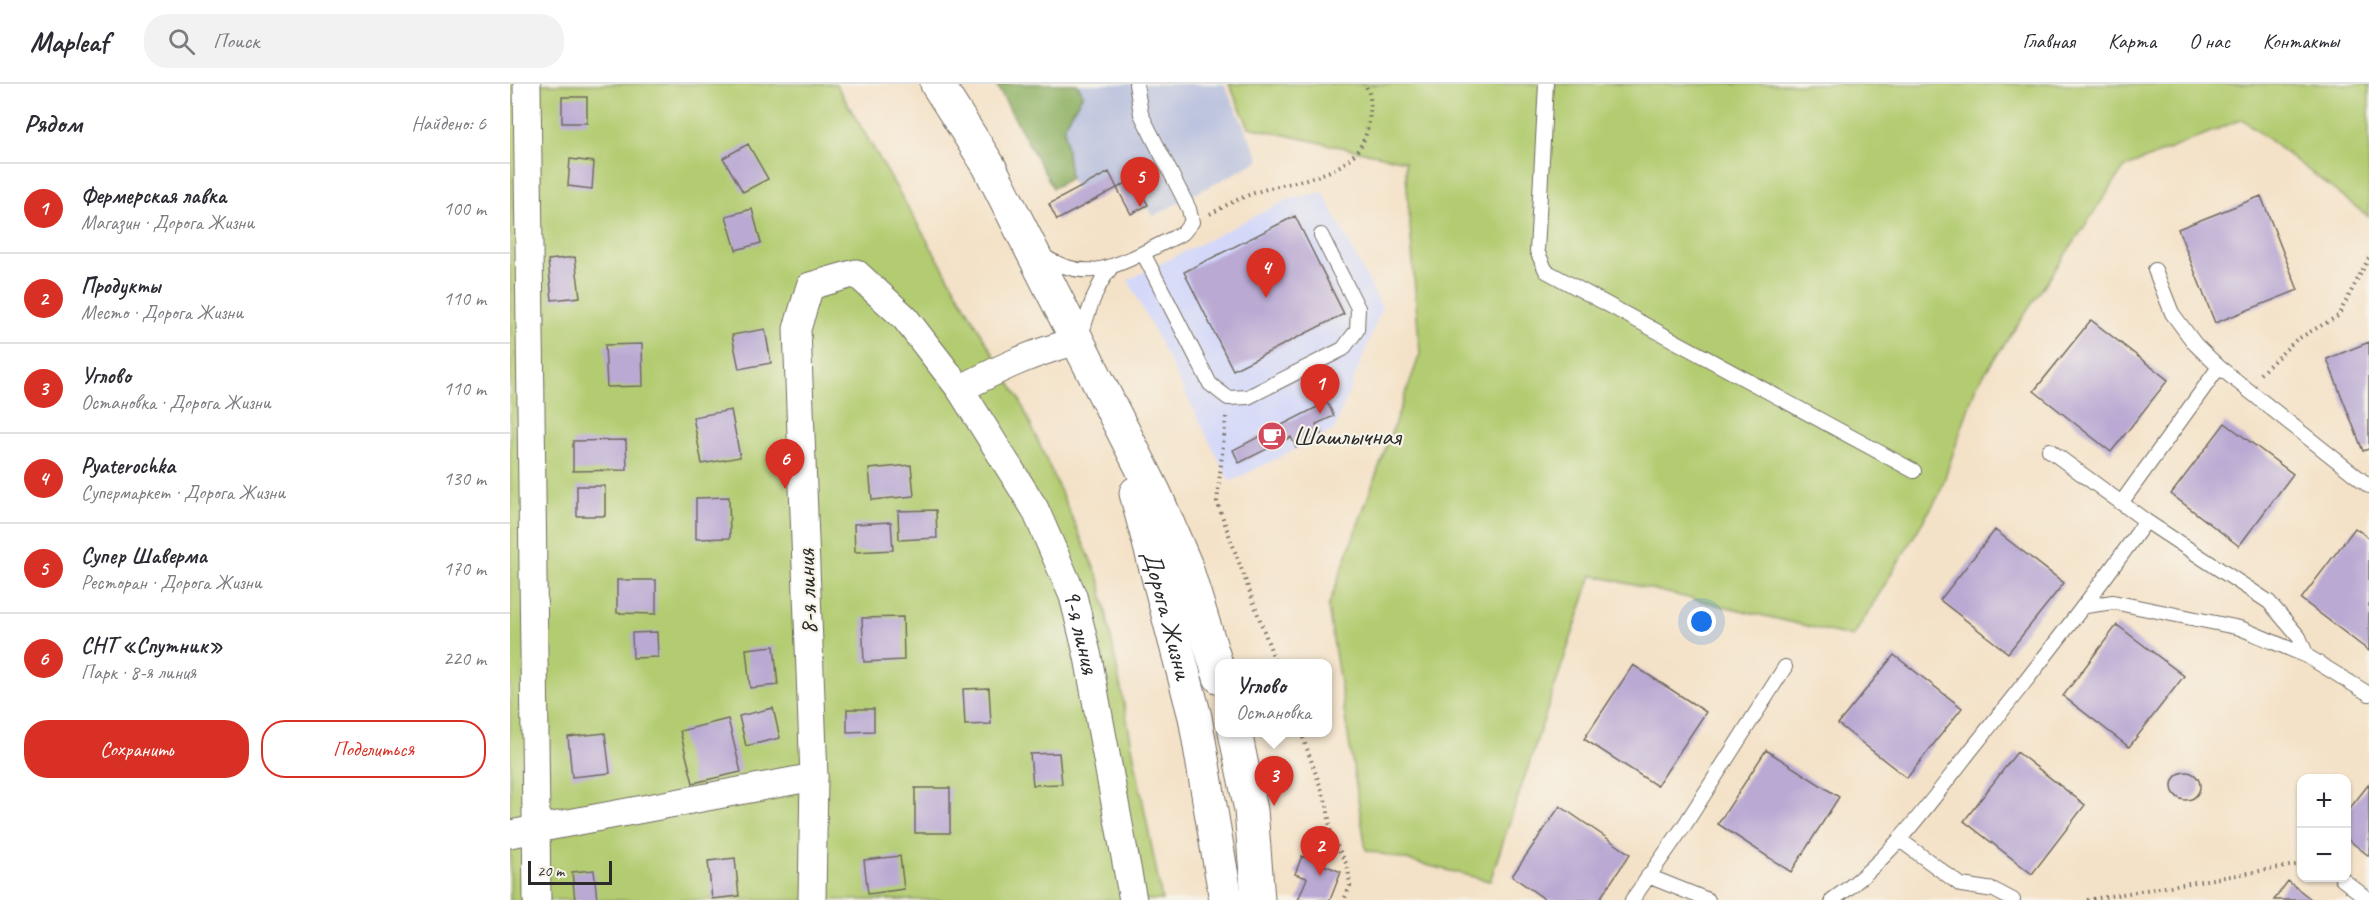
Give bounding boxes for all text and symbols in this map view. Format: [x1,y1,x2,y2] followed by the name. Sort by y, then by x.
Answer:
[144,14,564,68] search box
[30,24,108,59] text: Mapleaf
[165,25,198,58] icon: search
[213,27,259,55] text: Поиск
[2022,28,2075,54] text: Главная
[2108,28,2156,54] text: Карта
[2189,28,2230,54] text: О нас
[2263,28,2339,54] text: Контакты
[24,107,82,140] text: Рядом
[411,111,486,136] text: Найдено: 6
[1120,158,1160,207] pin: 5
[81,182,226,210] text: Фермерская лавка
[39,196,48,221] text: 1
[443,196,486,221] text: 100 m
[81,210,254,235] text: Магазин · Дорога Жизни
[1246,248,1286,298] pin: 4
[81,272,160,300] text: Продукты
[39,286,48,311] text: 2
[443,286,486,311] text: 110 m
[81,300,243,325] text: Место · Дорога Жизни
[81,362,131,390] text: Углово
[1300,364,1340,414] pin: 1
[39,376,48,401] text: 3
[443,376,486,401] text: 110 m
[81,390,271,415] text: Остановка · Дорога Жизни
[1256,420,1288,452] cafe icon: Шашлычная
[1293,420,1403,453] place label: Шашлычная
[766,440,804,489] pin: 6
[81,452,175,480] text: Pyaterochka
[39,466,48,491] text: 4
[443,466,486,491] text: 130 m
[81,480,285,505] text: Супермаркет · Дорога Жизни
[81,542,207,570] text: Супер Шаверма
[789,547,825,635] street label: 8-я линия
[1135,547,1201,684] street label: Дорога Жизни
[39,556,48,581] text: 5
[443,556,486,581] text: 170 m
[81,570,262,595] text: Ресторан · Дорога Жизни
[1055,584,1108,678] street label: 9-я линия
[1687,607,1716,636] your location
[81,632,223,660] text: СНТ «Спутник»
[39,646,48,671] text: 6
[443,646,486,671] text: 220 m
[1215,659,1332,737] popup
[81,660,196,685] text: Парк · 8-я линия
[1236,672,1286,700] text: Углово
[1236,700,1311,725] text: Остановка
[24,720,249,778] button: Сохранить
[261,720,486,778] button: Поделиться
[1254,756,1293,806] pin: 3
[2297,774,2351,882] map controls
[2297,774,2351,828] button: +
[1300,826,1340,876] pin: 2
[2297,828,2351,882] button: −
[528,858,612,886] scale bar
[537,861,564,881] text: 20 m

